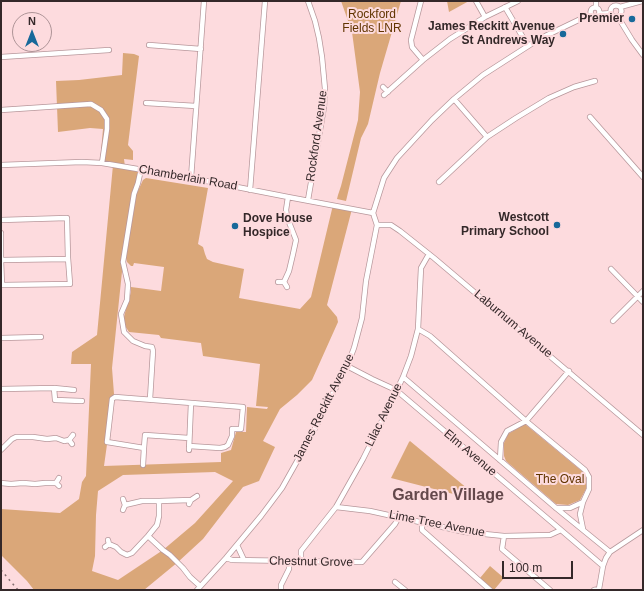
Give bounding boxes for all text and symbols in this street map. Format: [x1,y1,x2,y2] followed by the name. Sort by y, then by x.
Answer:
[342,8,402,36] park label: Rockford Fields LNR
[12,12,52,52] north arrow
[579,12,624,26] place label: Premier
[627,14,637,24] marker: Premier
[28,15,36,27] text: N
[428,20,555,48] place label: James Reckitt Avenue St Andrews Way
[558,29,568,39] marker: James Reckitt Avenue St Andrews Way
[303,90,331,182] street label: Rockford Avenue
[137,162,239,194] street label: Chamberlain Road
[461,211,549,239] place label: Westcott Primary School
[243,212,312,240] place label: Dove House Hospice
[552,220,562,230] marker: Westcott Primary School
[230,221,240,231] marker: Dove House Hospice
[471,287,555,361] street label: Laburnum Avenue
[291,352,357,464] street label: James Reckitt Avenue
[363,381,405,449] street label: Lilac Avenue
[441,427,499,479] street label: Elm Avenue
[536,473,584,487] park label: The Oval
[392,486,504,506] district label: Garden Village
[388,508,486,540] street label: Lime Tree Avenue
[504,553,575,579] scale bar
[269,554,353,570] street label: Chestnut Grove
[509,561,542,575] text: 100 m

